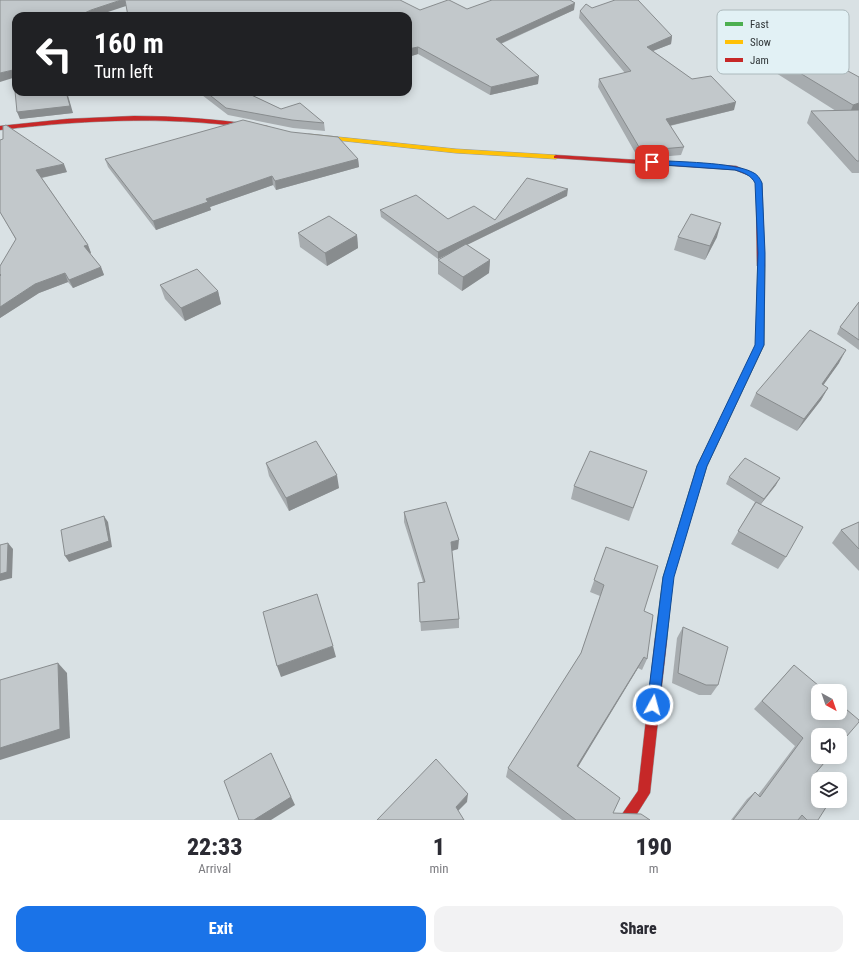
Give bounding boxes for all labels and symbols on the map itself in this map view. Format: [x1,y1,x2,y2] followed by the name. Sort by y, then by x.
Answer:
[717,10,849,74] legend
[750,18,769,31] text: Fast
[750,36,771,49] text: Slow
[750,54,769,67] text: Jam
[635,145,669,179] pin
[632,684,674,726] position arrow
[811,684,847,720] north arrow

